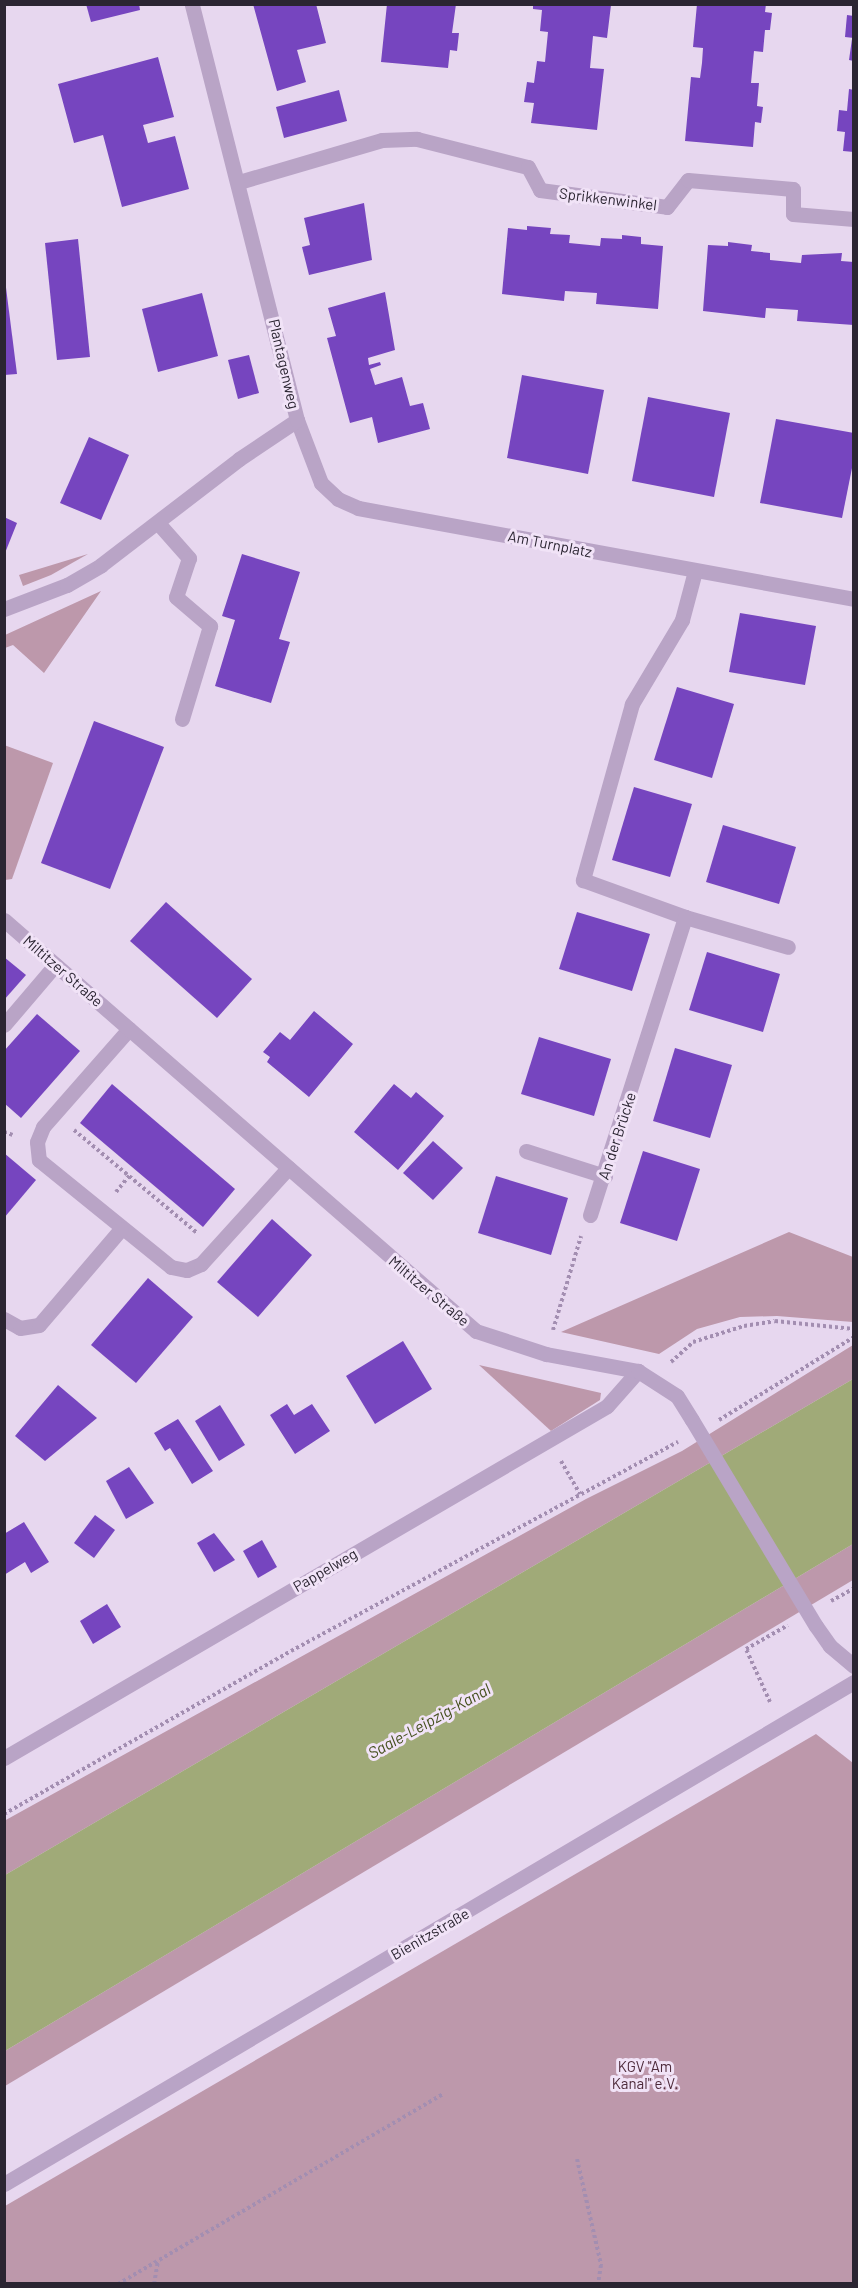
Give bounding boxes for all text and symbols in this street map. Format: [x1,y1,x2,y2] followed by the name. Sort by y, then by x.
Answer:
[558,184,658,214] street label: Sprikkenwinkel
[265,317,303,411] street label: Plantagenweg
[506,527,594,561] street label: Am Turnplatz
[20,932,106,1010] street label: Miltitzer Straße
[594,1090,640,1182] street label: An der Brücke
[385,1252,473,1330] street label: Miltitzer Straße
[290,1544,360,1596] street label: Pappelweg
[364,1679,494,1763] water label: Saale-Leipzig-Kanal
[388,1904,472,1964] street label: Bienitzstraße
[612,2057,678,2092] park label: KGV "Am Kanal" e.V.

